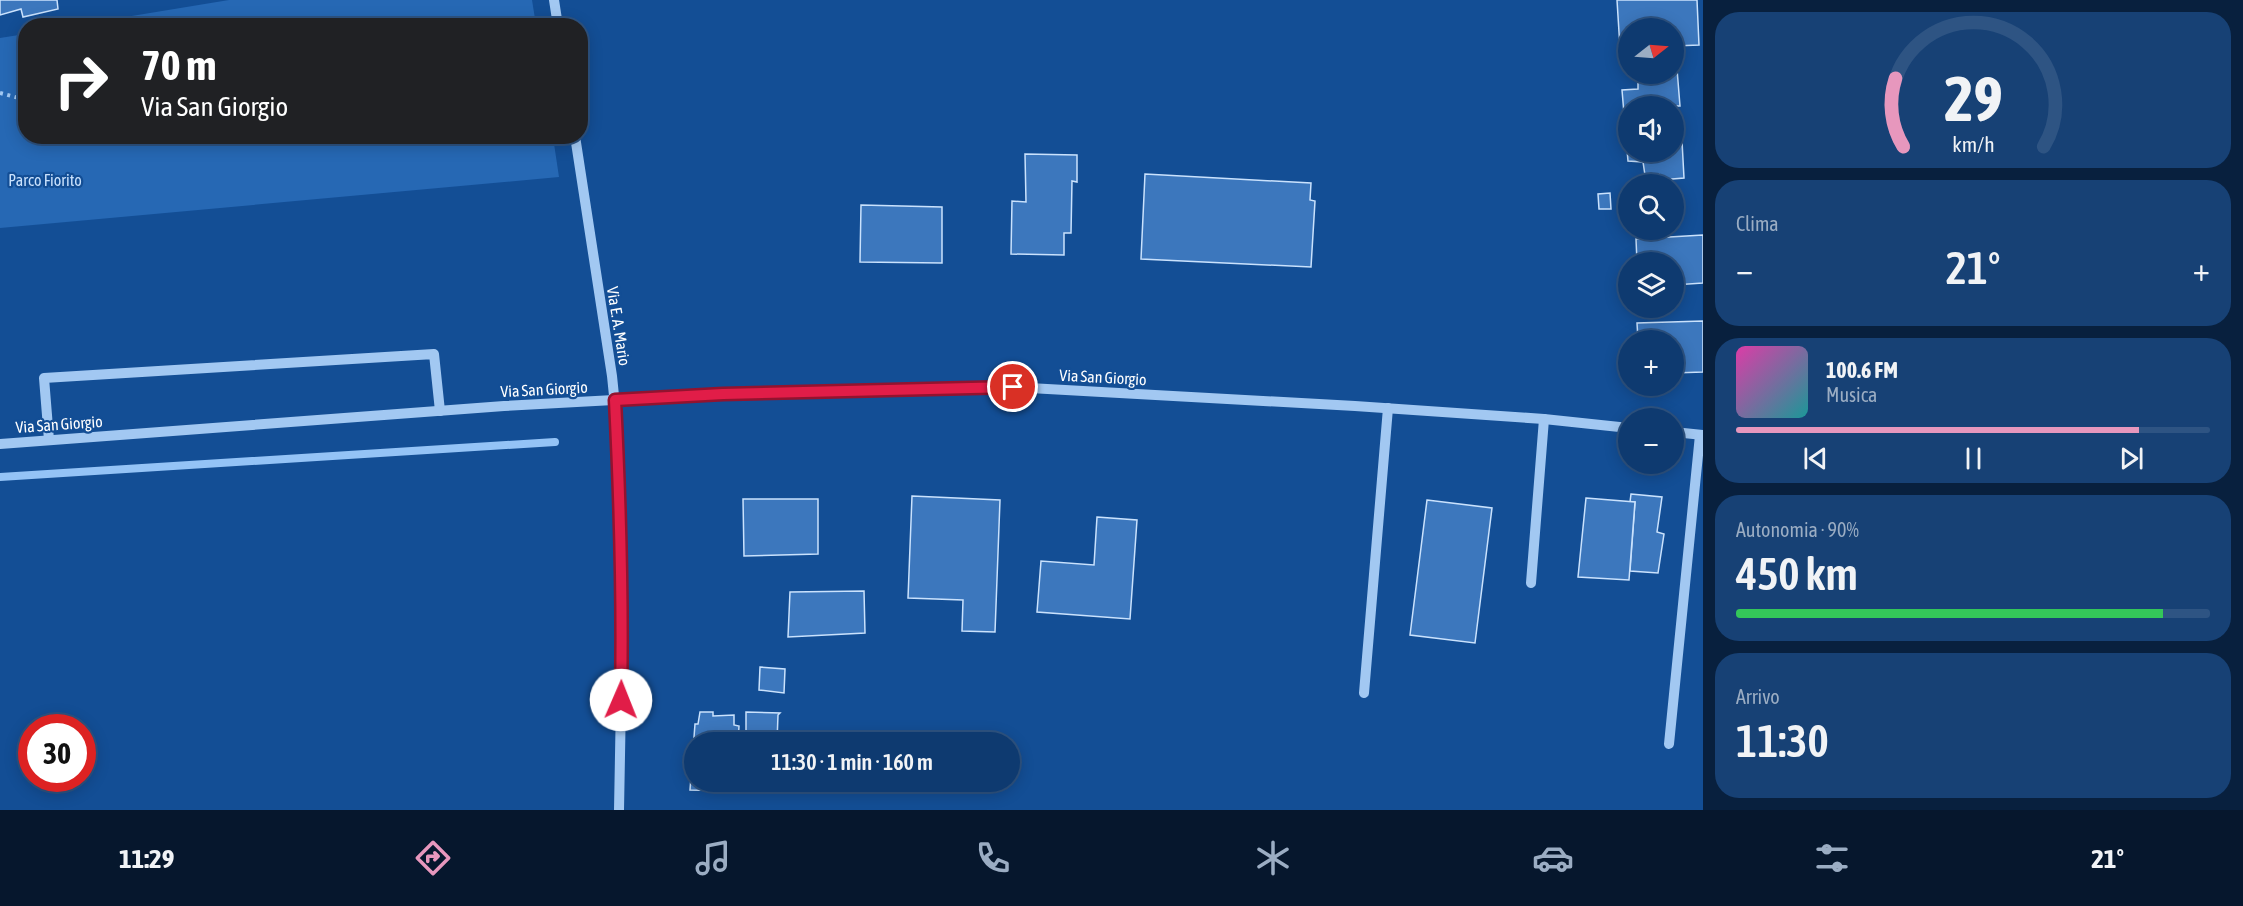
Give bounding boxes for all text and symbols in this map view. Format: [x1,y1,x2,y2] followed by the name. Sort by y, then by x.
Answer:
[1618,18,1684,84] north arrow
[1618,18,1684,474] map controls
[141,41,216,89] text: 70 m
[42,42,120,120] icon: right
[1944,63,2002,134] text: 29
[141,91,288,122] text: Via San Giorgio
[1618,96,1684,162] button: sound
[1952,132,1994,157] text: km/h
[8,171,82,189] park label: Parco Fiorito
[1618,174,1684,240] button: search
[1736,212,1779,235] text: Clima
[1946,242,2000,294] text: 21°
[1736,250,1753,288] text: −
[2193,250,2210,288] text: +
[1618,252,1684,318] button: layers
[604,285,634,367] street label: Via E. A. Mario
[1618,330,1684,396] button: +
[1826,357,1898,383] text: 100.6 FM
[987,361,1038,412] pin
[1059,366,1147,389] street label: Via San Giorgio
[996,370,1029,403] icon: arrive
[500,378,588,401] street label: Via San Giorgio
[1826,383,1877,406] text: Musica
[1618,408,1684,474] button: −
[15,412,103,437] street label: Via San Giorgio
[1799,442,1832,475] icon: previous
[1957,442,1990,475] icon: pause
[2115,442,2148,475] icon: next
[1736,518,1859,541] text: Autonomia · 90%
[1736,548,1858,600] text: 450 km
[589,668,653,732] position arrow
[1736,685,1780,708] text: Arrivo
[18,714,96,792] speed limit sign: 30
[1736,715,1829,767] text: 11:30
[771,749,933,775] text: 11:30 · 1 min · 160 m
[412,837,454,879] icon: directions
[692,837,734,879] icon: music
[972,837,1014,879] icon: phone
[1252,837,1294,879] icon: climate
[1532,837,1574,879] icon: car
[1811,837,1853,879] icon: filters
[119,843,174,874] text: 11:29
[2091,843,2124,874] text: 21°

